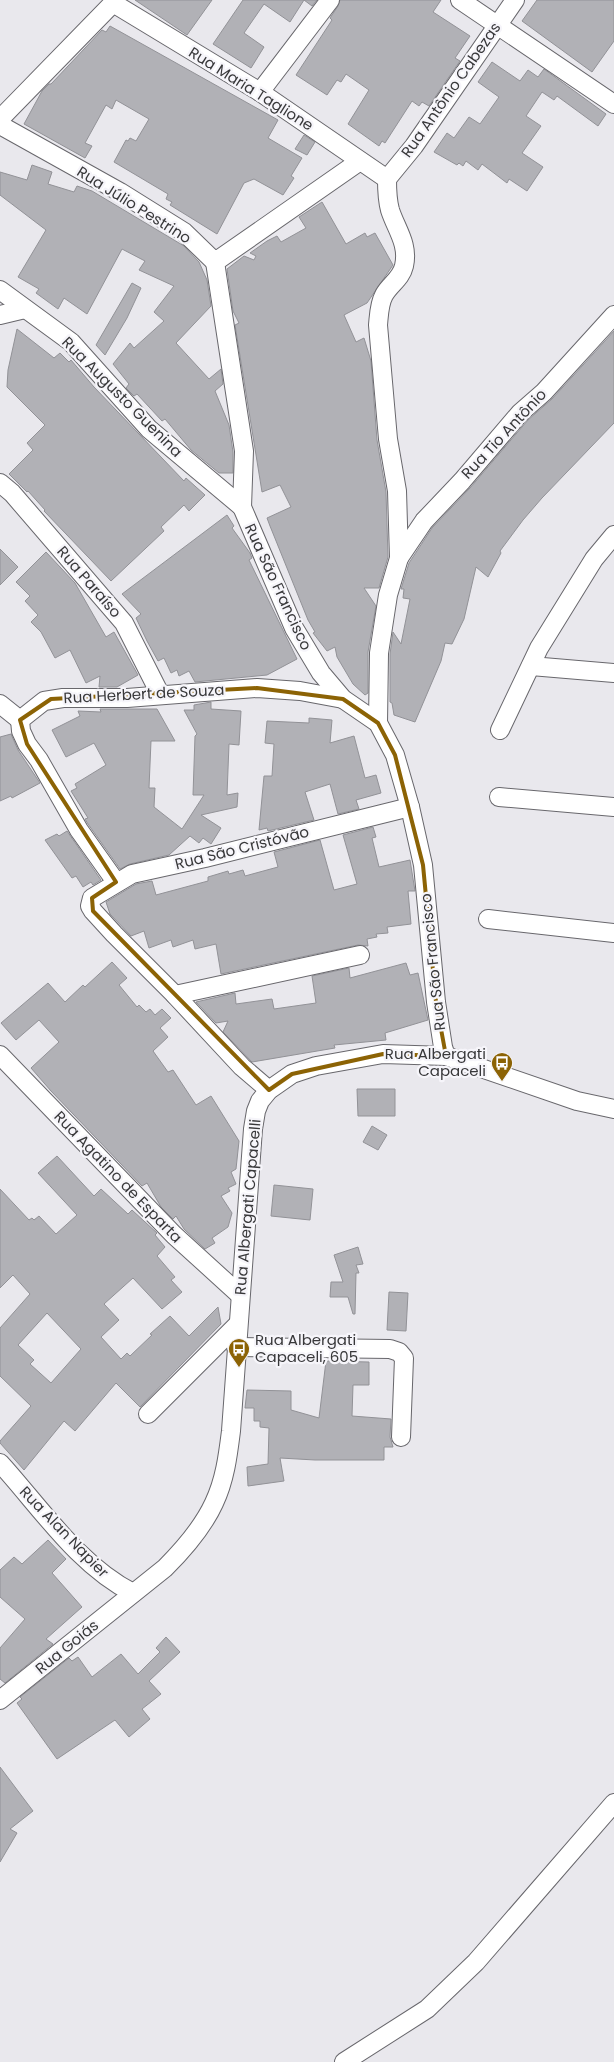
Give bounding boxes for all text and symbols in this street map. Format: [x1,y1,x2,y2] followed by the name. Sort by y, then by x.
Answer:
[396,18,505,161] street label: Rua Antônio Cabezas
[185,42,318,136] street label: Rua Maria Taglione
[73,161,195,248] street label: Rua Júlio Pestrino
[57,332,187,462] street label: Rua Augusto Guenina
[456,384,551,483] street label: Rua Tio Antônio
[240,520,317,654] street label: Rua São Francisco
[52,541,126,622] street label: Rua Paraíso
[63,679,225,708] street label: Rua Herbert de Souza
[173,821,311,874] street label: Rua São Cristóvão
[415,893,450,1032] street label: Rua São Francisco
[385,1043,486,1081] place label: Rua Albergati Capaceli
[490,1051,514,1082] bus stop icon: Rua Albergati Capaceli
[50,1106,187,1247] street label: Rua Agatino de Esparta
[229,1118,266,1296] street label: Rua Albergati Capacelli
[255,1329,358,1367] place label: Rua Albergati Capaceli, 605
[227,1337,251,1368] bus stop icon: Rua Albergati Capaceli, 605
[15,1481,114,1582] street label: Rua Alan Napier
[31,1614,103,1679] street label: Rua Goiás

